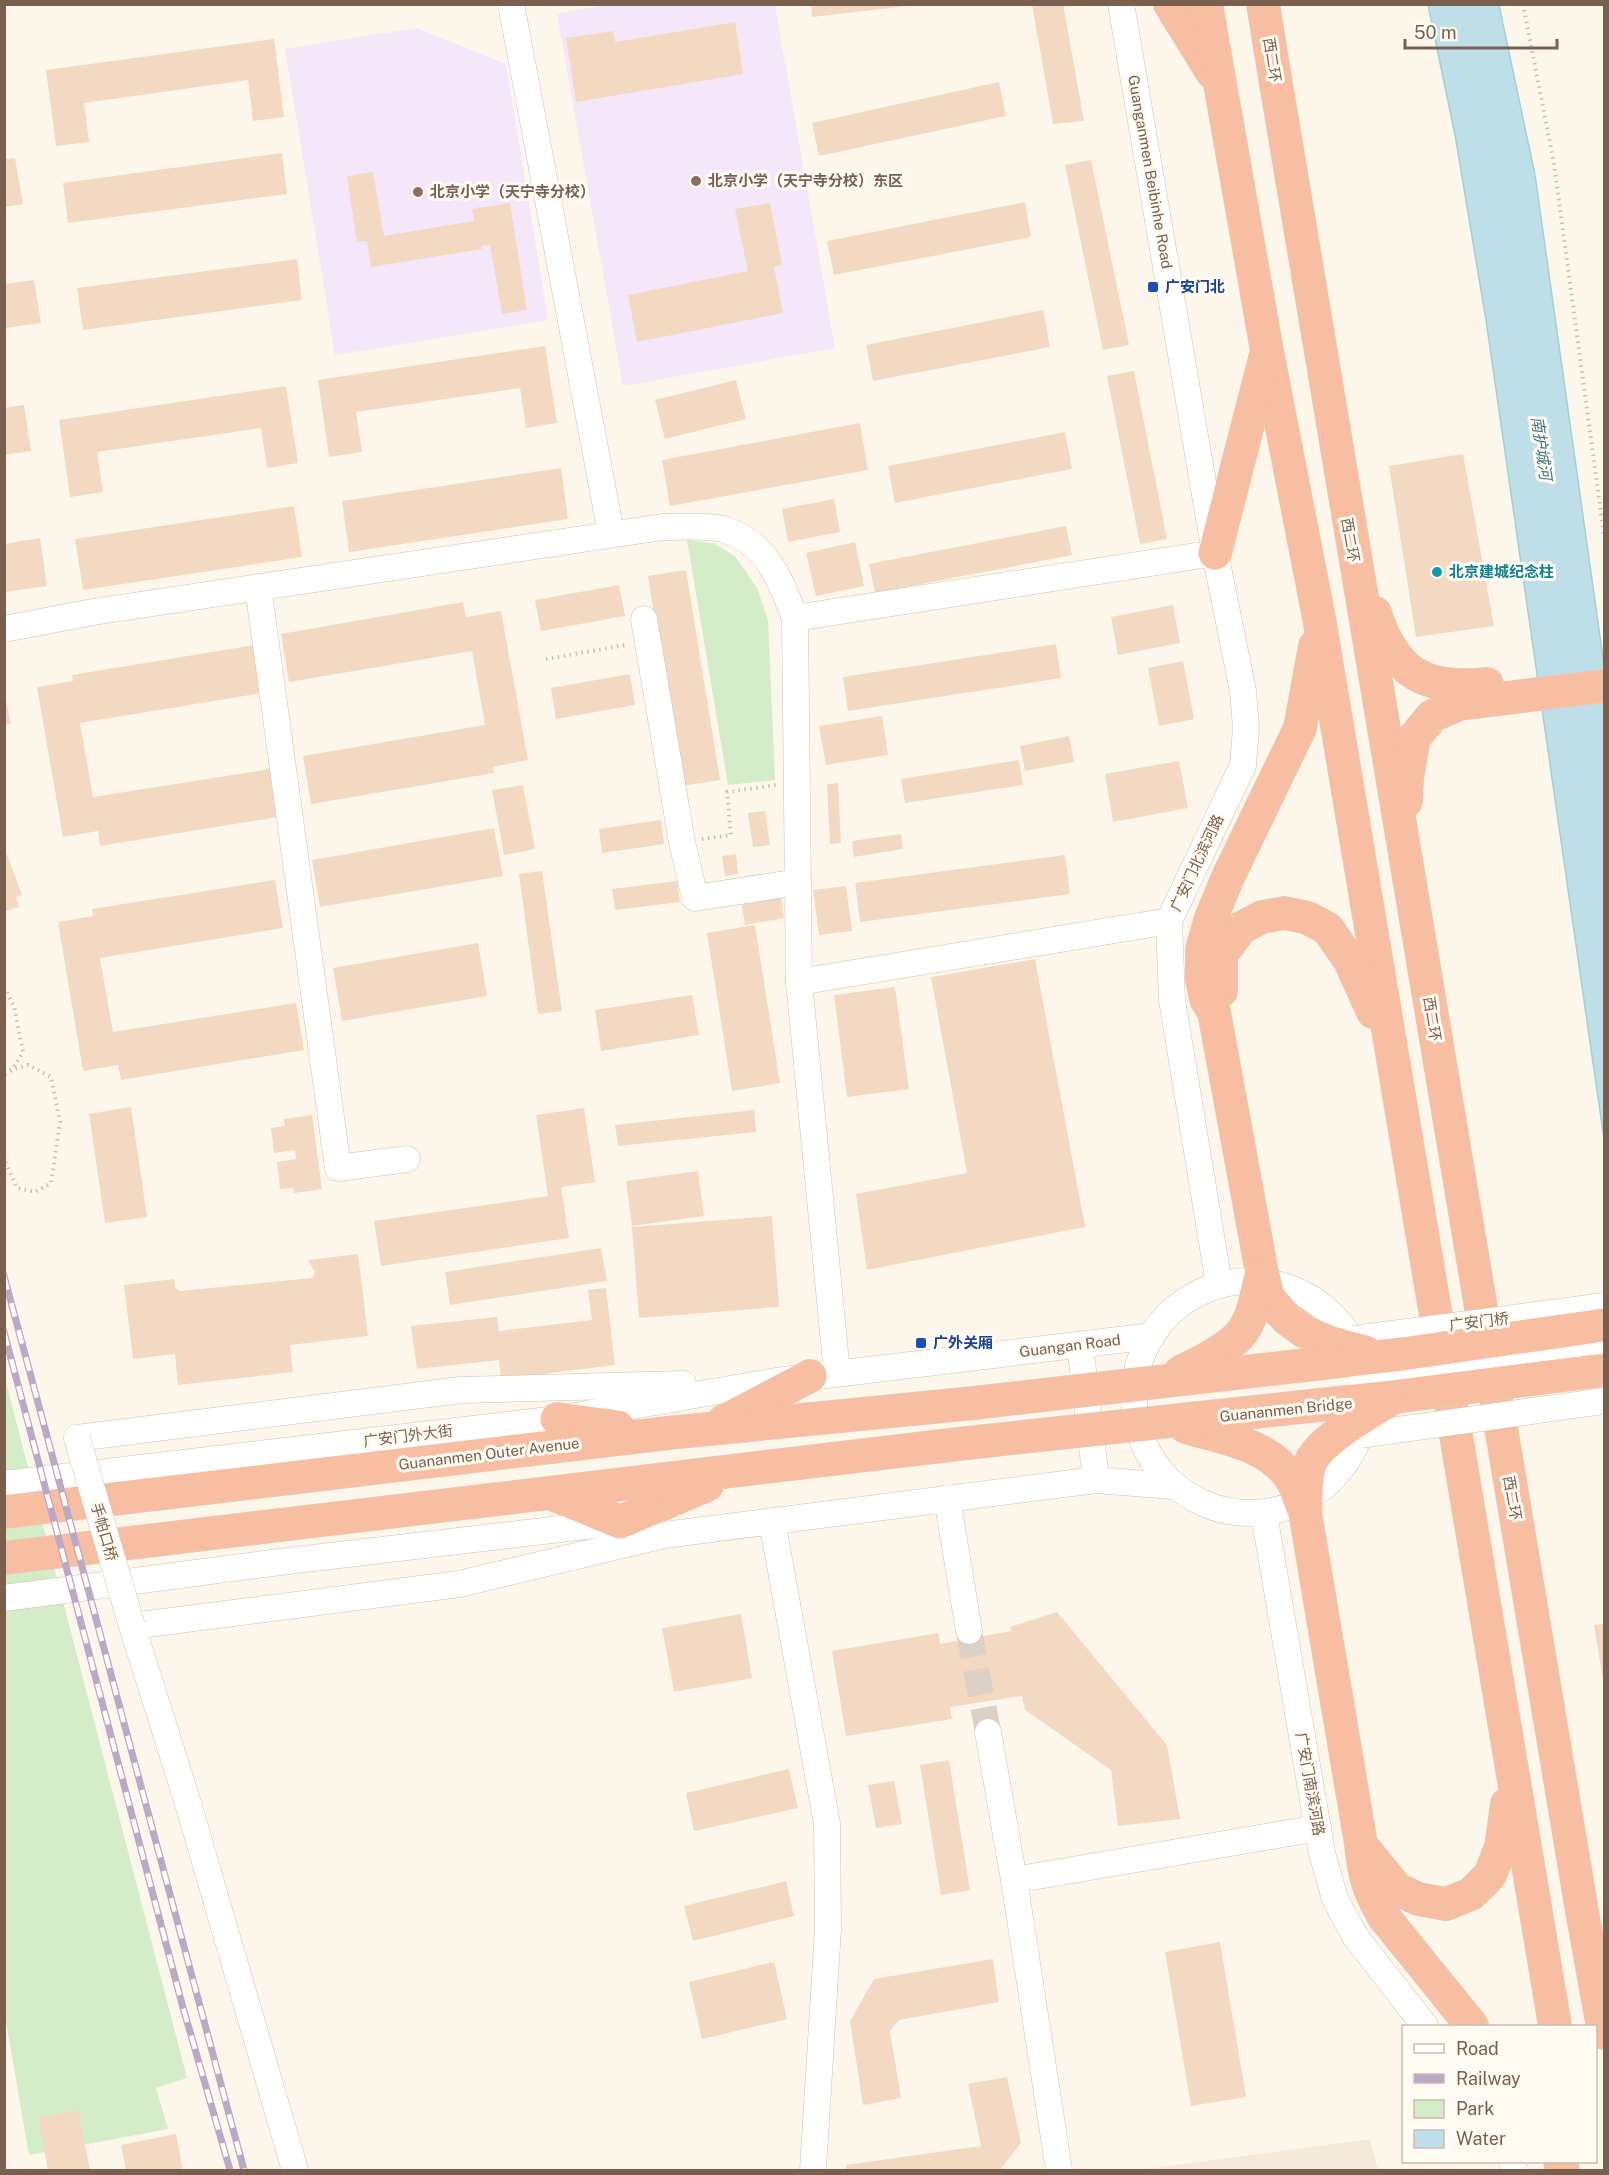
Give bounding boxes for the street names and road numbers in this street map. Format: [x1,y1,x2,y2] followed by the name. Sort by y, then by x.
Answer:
[1261,36,1284,83] street label: 西二环
[1125,74,1176,270] street label: Guanganmen Beibinhe Road
[1338,516,1363,564] street label: 西二环
[1167,812,1226,914] street label: 广安门北滨河路
[1421,995,1444,1042] street label: 西二环
[1448,1309,1510,1334] street label: 广安门桥
[1018,1331,1122,1360] street label: Guangan Road
[1219,1394,1353,1425] street label: Guananmen Bridge
[362,1422,454,1449] street label: 广安门外大街
[397,1434,580,1473] street label: Guananmen Outer Avenue
[1500,1474,1525,1522] street label: 西二环
[88,1501,121,1563] street label: 手帕口桥
[1293,1731,1328,1837] street label: 广安门南滨河路

